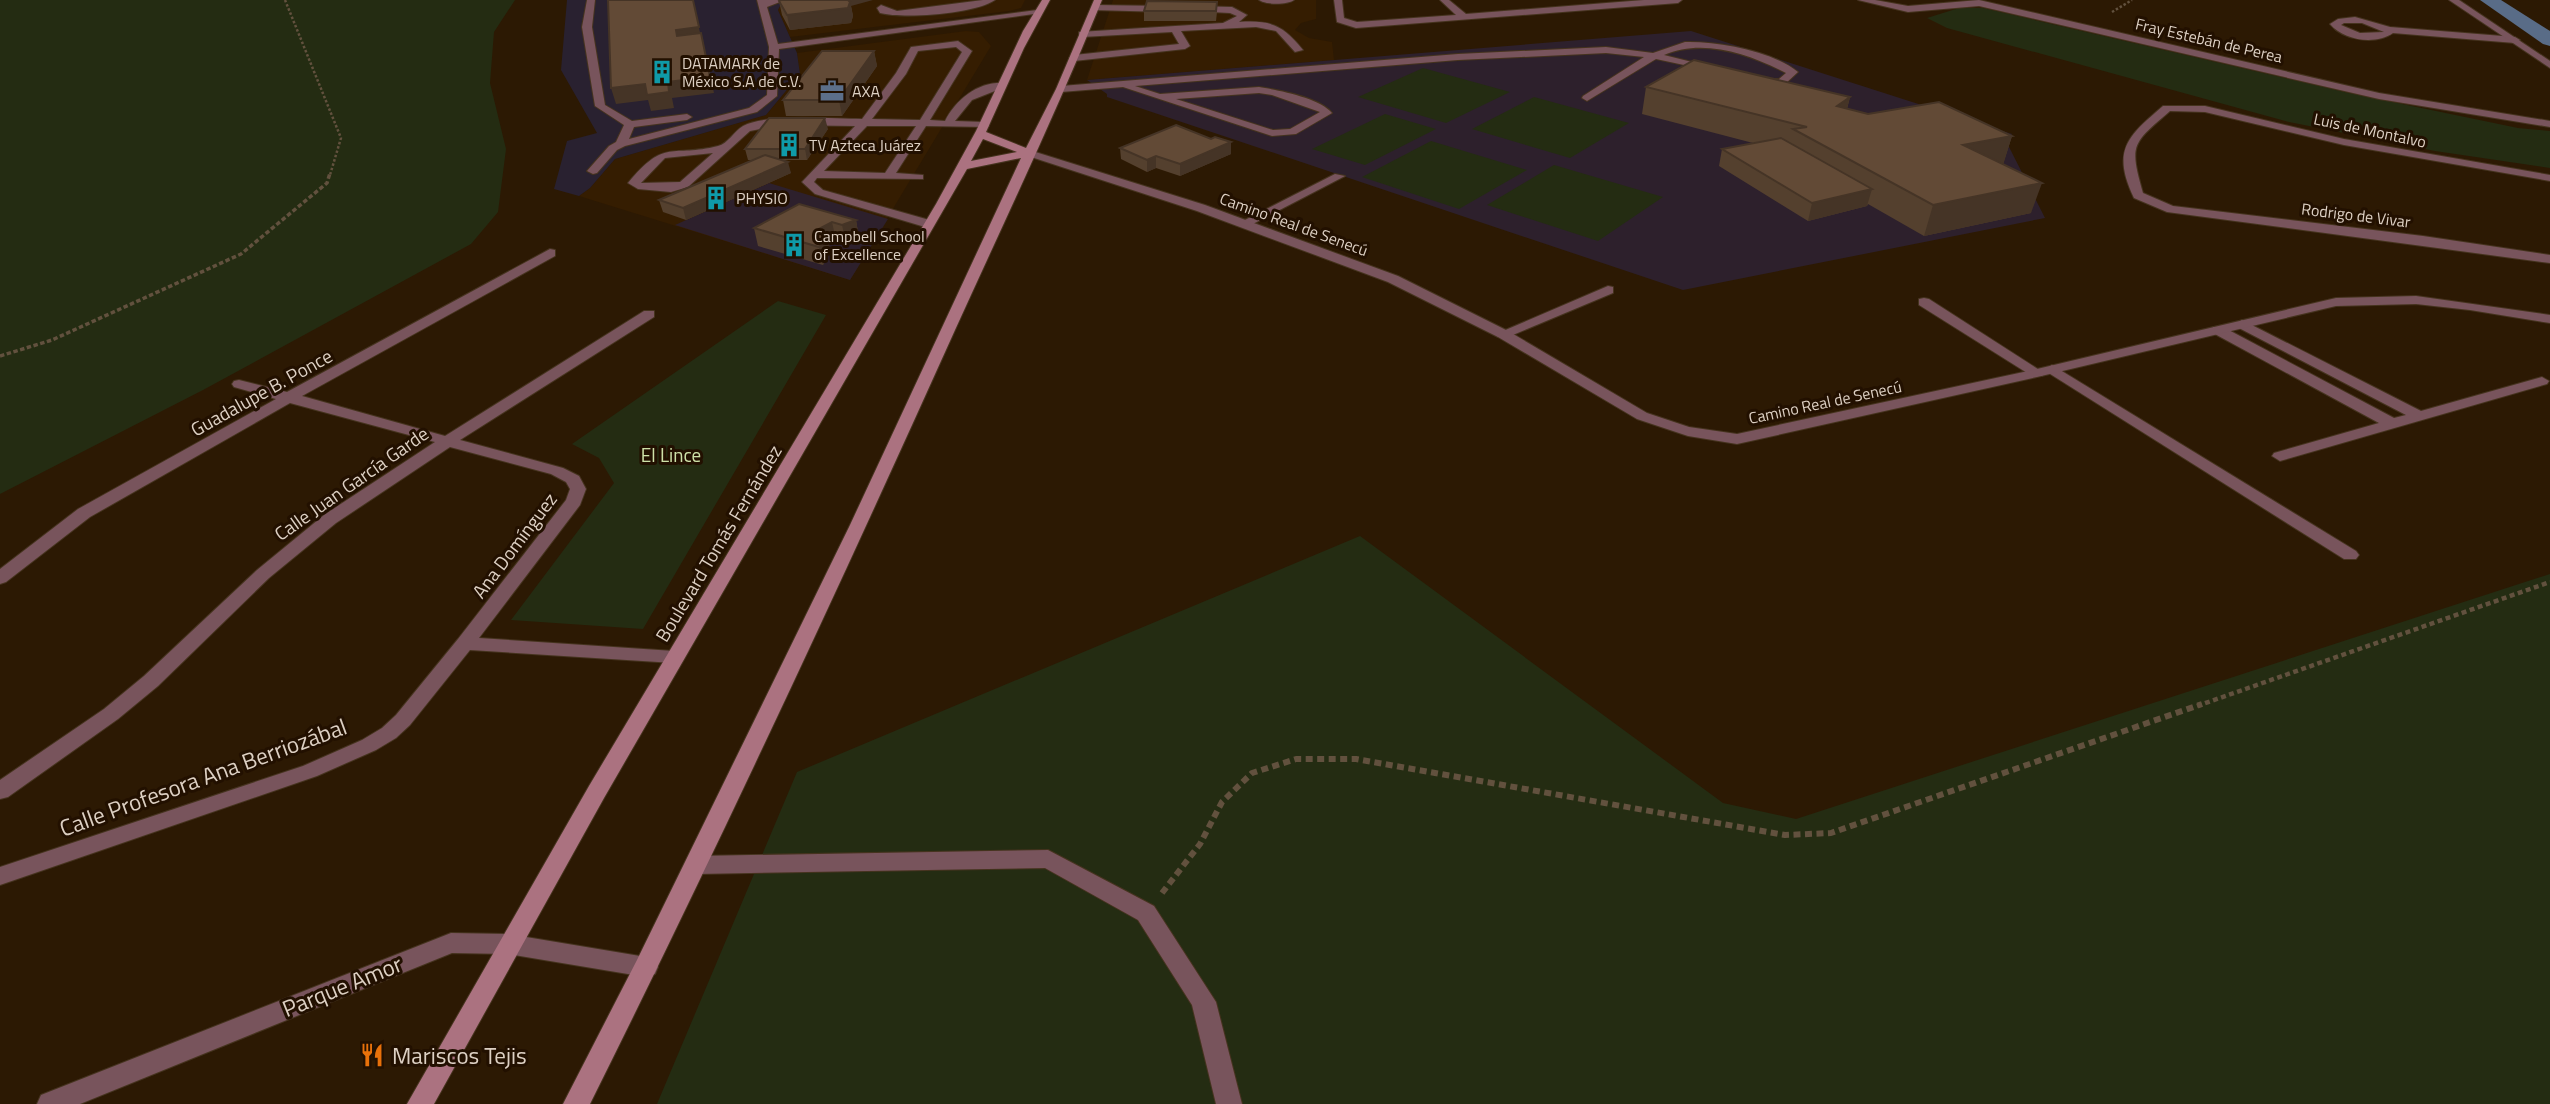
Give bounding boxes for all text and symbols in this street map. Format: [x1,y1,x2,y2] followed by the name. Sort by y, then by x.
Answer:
[2133,11,2285,69] street label: Fray Estebán de Perea
[682,51,801,93] place label: DATAMARK de México S.A de C.V.
[648,58,676,86] building icon: DATAMARK de México S.A de C.V.
[818,77,846,105] office icon: AXA
[852,79,880,103] place label: AXA
[2312,106,2428,154] street label: Luis de Montalvo
[775,131,803,159] building icon: TV Azteca Juárez
[809,133,921,157] place label: TV Azteca Juárez
[702,184,730,212] building icon: PHYSIO
[736,186,788,210] place label: PHYSIO
[1217,186,1371,262] street label: Camino Real de Senecú
[2300,196,2412,234] street label: Rodrigo de Vivar
[814,224,925,266] place label: Campbell School of Excellence
[780,231,808,259] building icon: Campbell School of Excellence
[185,341,337,443] street label: Guadalupe B. Ponce
[1746,374,1904,430] street label: Camino Real de Senecú
[268,419,434,547] street label: Calle Juan García Garde
[648,439,788,647] street label: Boulevard Tomás Fernández
[641,440,701,469] park label: El Lince
[465,486,563,604] street label: Ana Domínguez
[54,709,352,845] street label: Calle Profesora Ana Berriozábal
[277,946,407,1026] street label: Parque Amor
[392,1038,527,1073] place label: Mariscos Tejis
[358,1041,386,1069] restaurant icon: Mariscos Tejis

